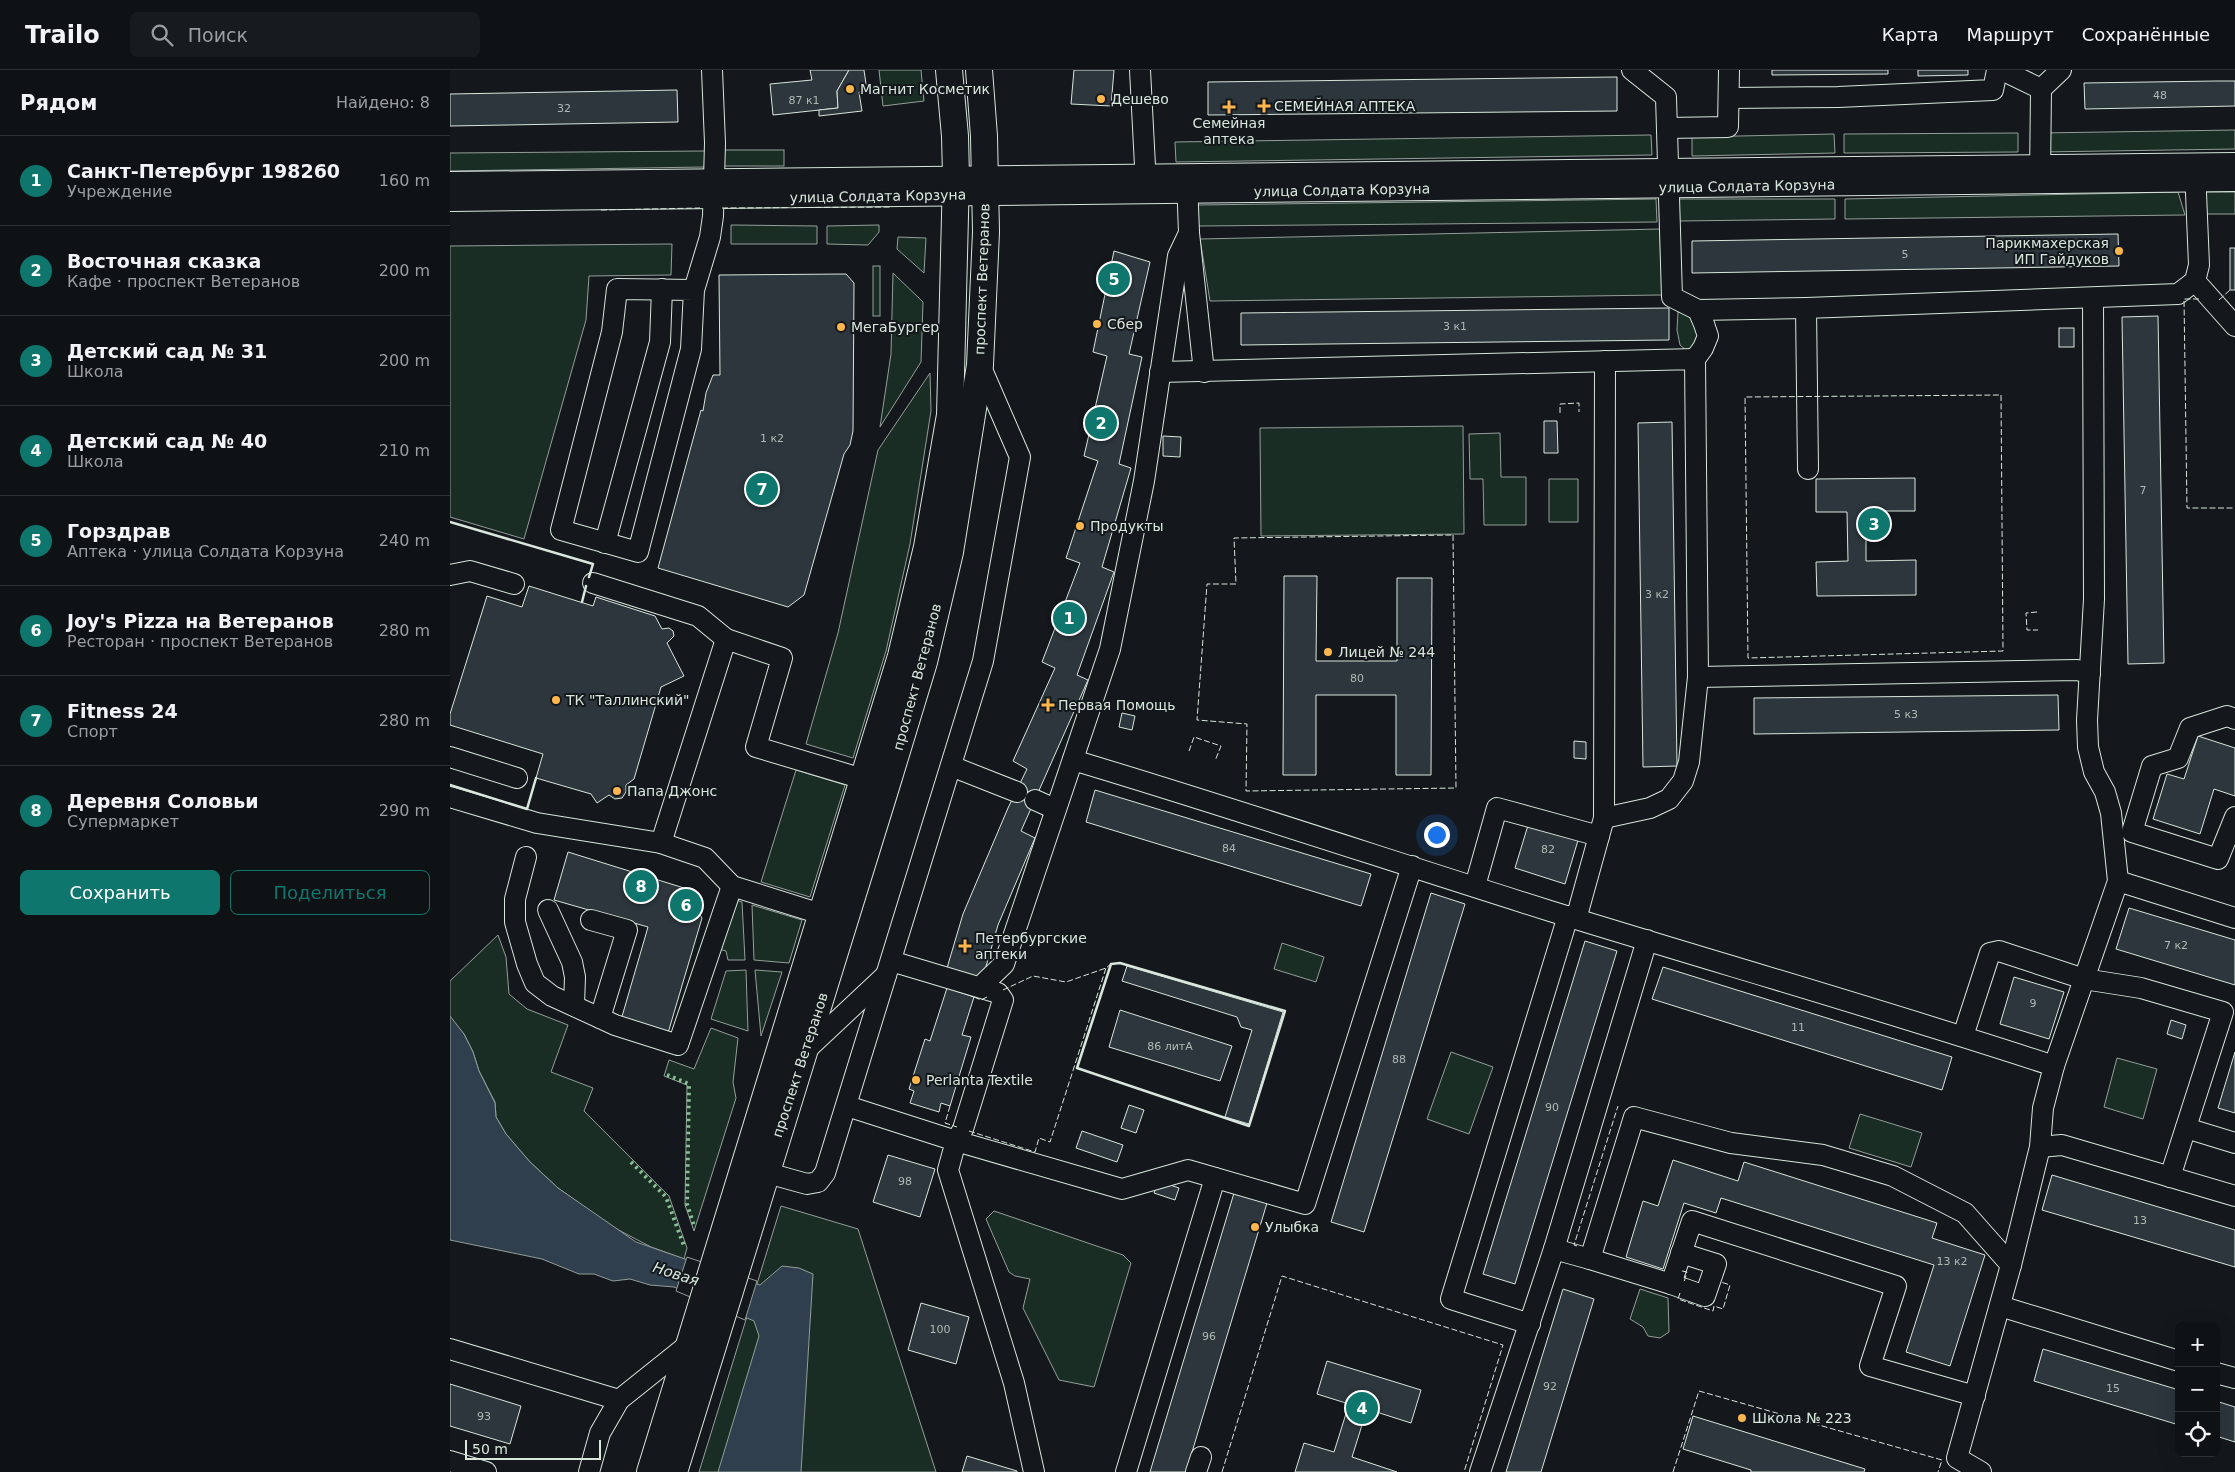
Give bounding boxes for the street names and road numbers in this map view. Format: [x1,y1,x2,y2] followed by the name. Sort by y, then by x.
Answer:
[1659,176,1835,196] street label: улица Солдата Корзуна
[1254,180,1430,200] street label: улица Солдата Корзуна
[790,186,966,206] street label: улица Солдата Корзуна
[971,203,993,355] street label: проспект Ветеранов
[890,602,944,752] street label: проспект Ветеранов
[769,990,831,1140] street label: проспект Ветеранов

